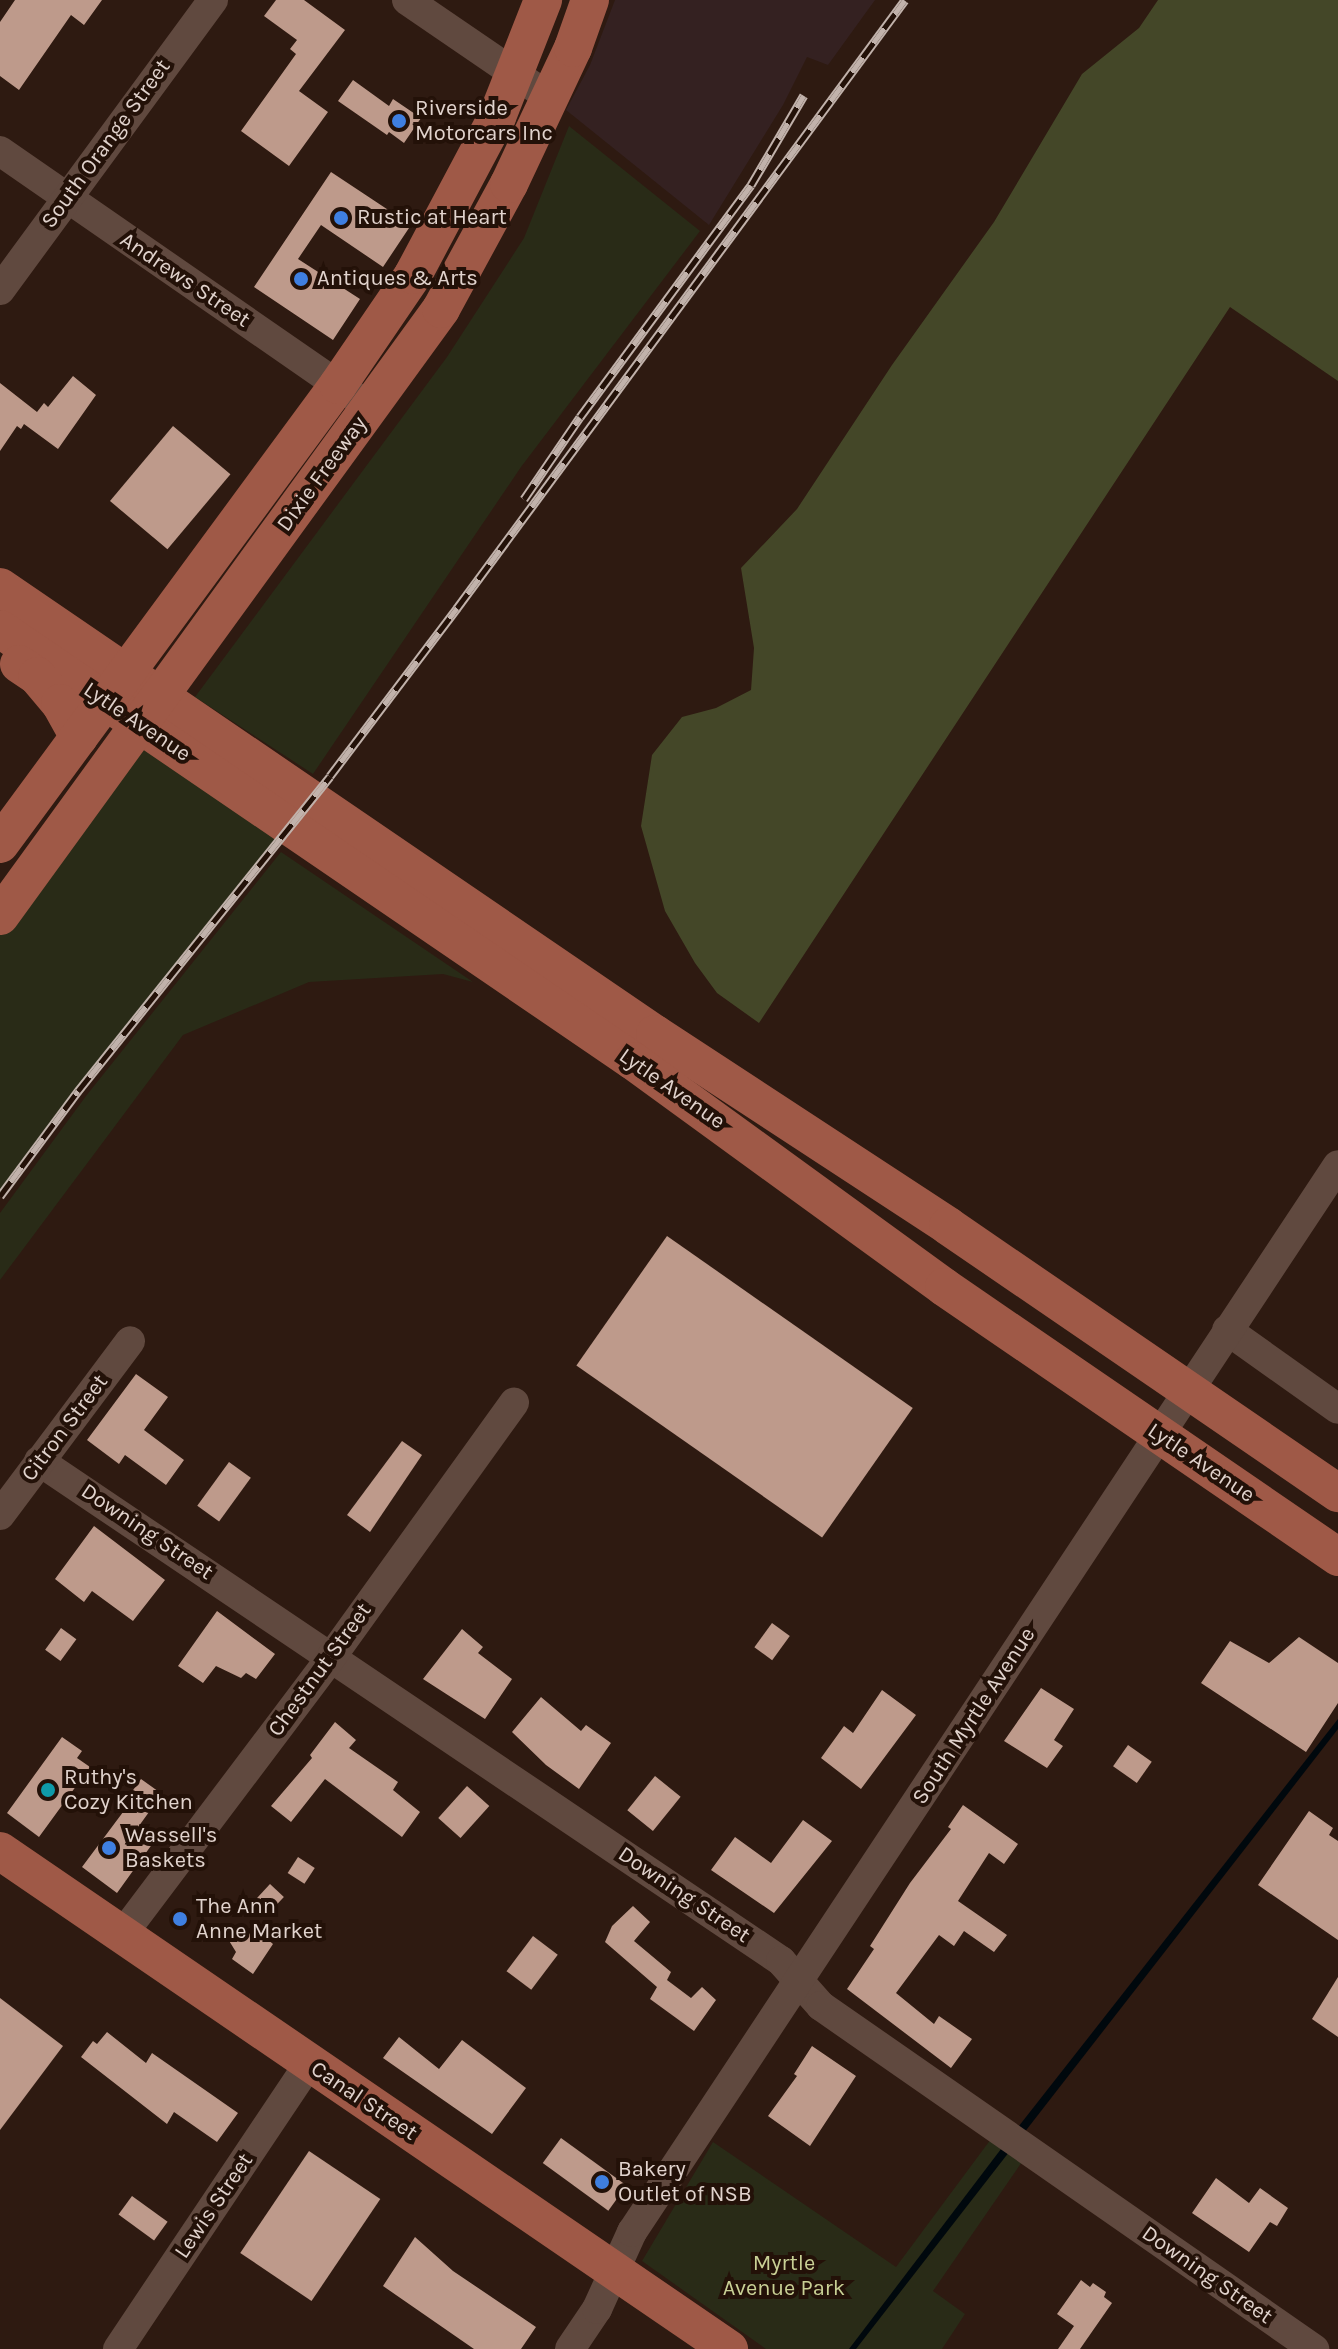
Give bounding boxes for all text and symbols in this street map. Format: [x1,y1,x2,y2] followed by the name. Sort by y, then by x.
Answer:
[36,54,176,234] street label: South Orange Street
[415,95,553,146] place label: Riverside Motorcars Inc
[390,112,408,130] marker: Riverside Motorcars Inc
[357,205,507,231] place label: Rustic at Heart
[332,209,350,227] marker: Rustic at Heart
[115,227,255,333] street label: Andrews Street
[317,266,478,292] place label: Antiques & Arts
[292,270,310,288] marker: Antiques & Arts
[271,411,373,537] street label: Dixie Freeway
[79,677,195,767] street label: Lytle Avenue
[614,1043,730,1135] street label: Lytle Avenue
[16,1369,114,1487] street label: Citron Street
[1143,1418,1259,1508] street label: Lytle Avenue
[76,1478,218,1586] street label: Downing Street
[263,1598,377,1742] street label: Chestnut Street
[907,1623,1041,1809] street label: South Myrtle Avenue
[64,1764,193,1816] place label: Ruthy's Cozy Kitchen
[39,1781,57,1799] marker: Ruthy's Cozy Kitchen
[125,1822,217,1874] place label: Wassell's Baskets
[100,1839,118,1857] marker: Wassell's Baskets
[613,1841,755,1949] street label: Downing Street
[196,1893,322,1944] place label: The Ann Anne Market
[171,1910,189,1928] marker: The Ann Anne Market
[306,2056,422,2146] street label: Canal Street
[169,2148,259,2264] street label: Lewis Street
[618,2156,752,2208] place label: Bakery Outlet of NSB
[593,2173,611,2191] marker: Bakery Outlet of NSB
[1137,2220,1277,2330] street label: Downing Street
[723,2250,845,2302] park label: Myrtle Avenue Park

